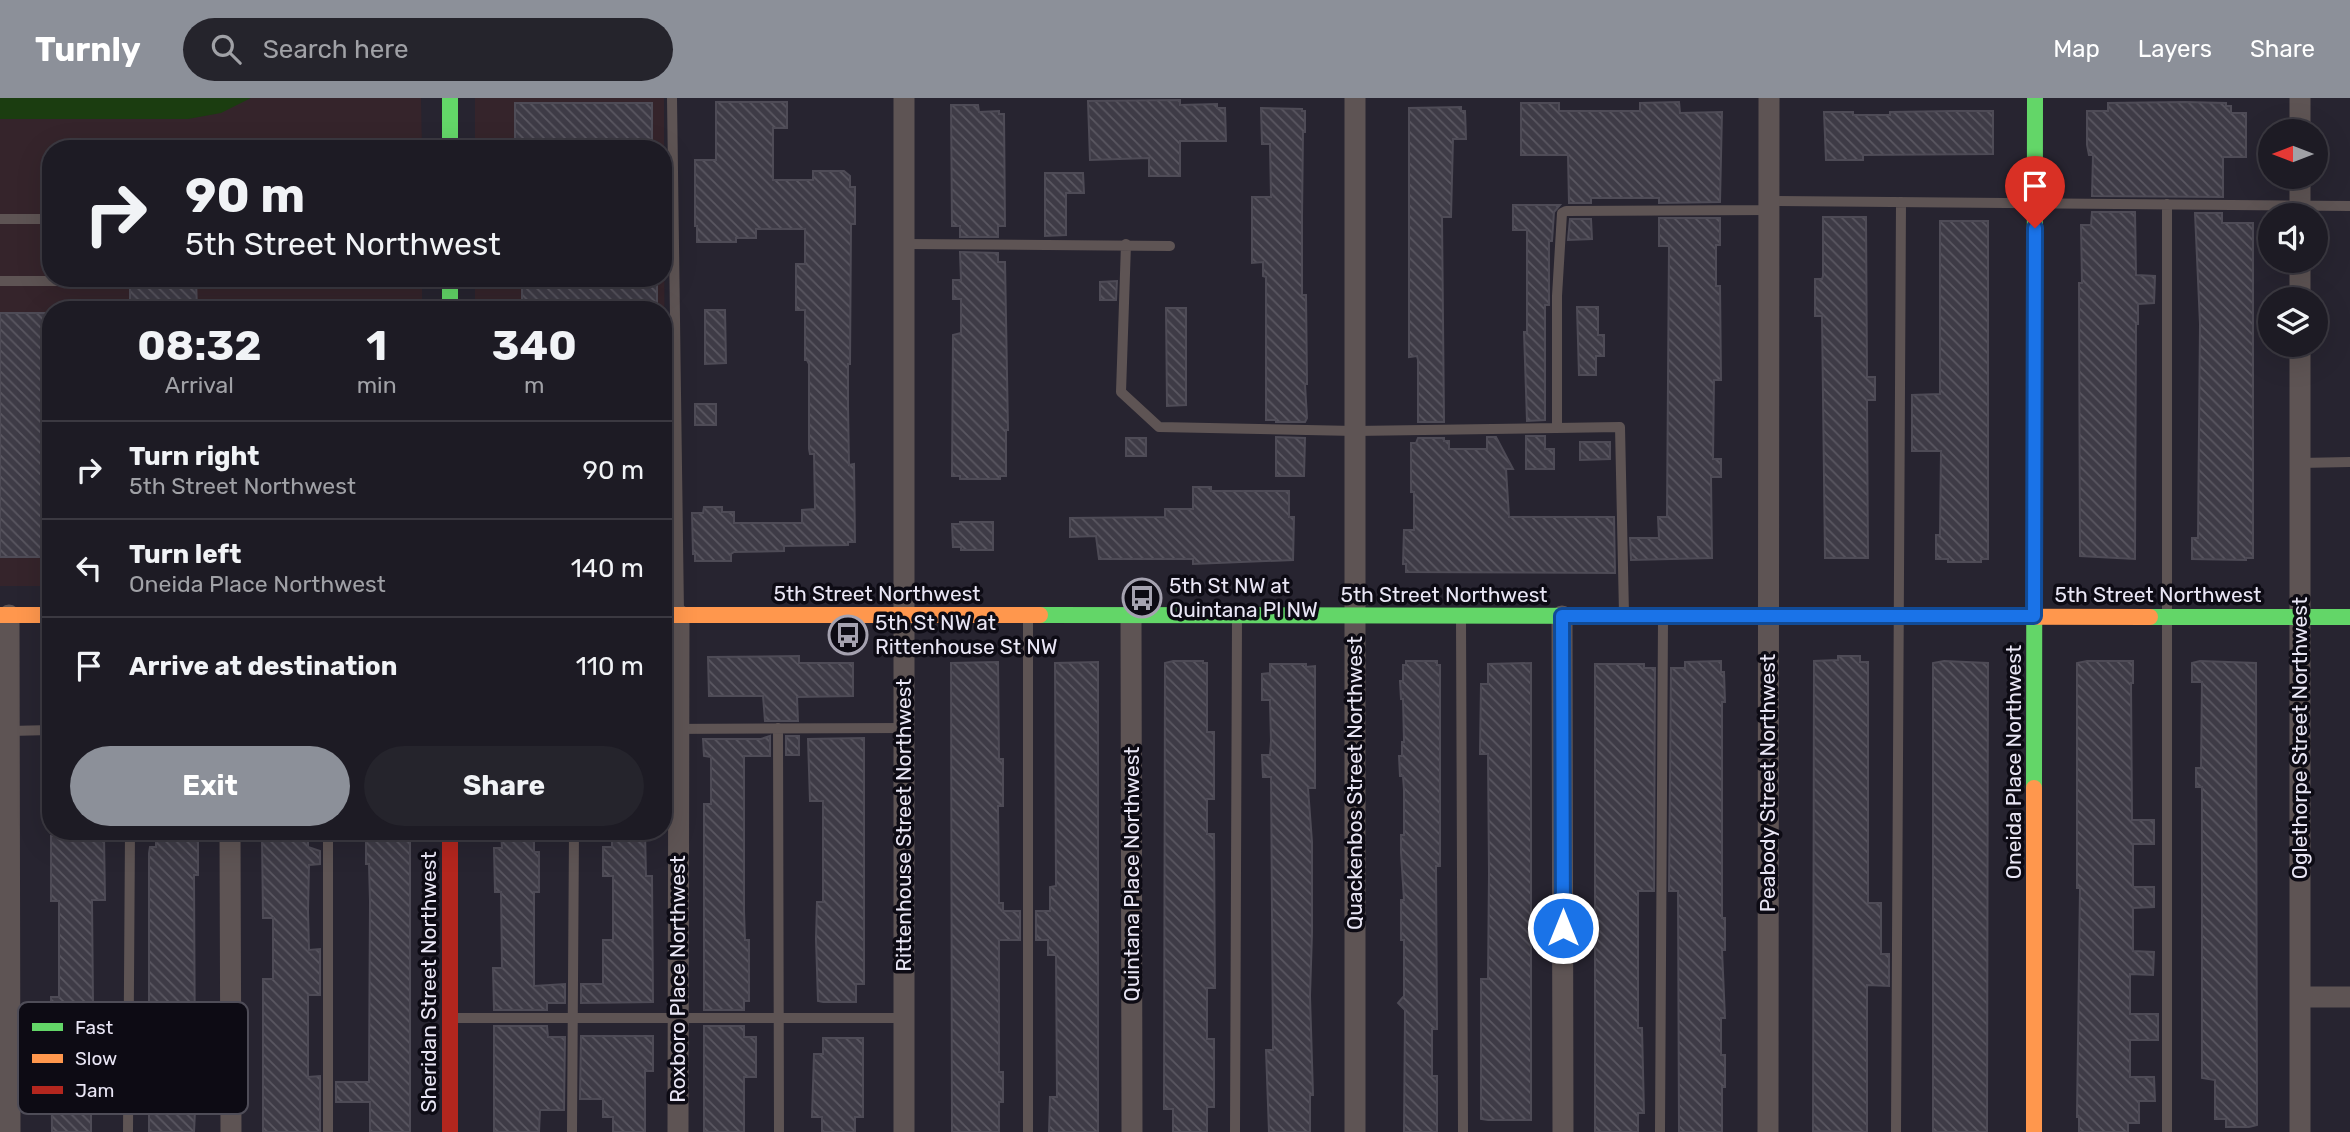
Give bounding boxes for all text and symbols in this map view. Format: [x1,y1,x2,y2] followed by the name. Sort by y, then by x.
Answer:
[183,18,673,81] search box
[35,30,141,69] text: Turnly
[207,30,245,68] icon: search
[263,34,409,65] text: Search here
[2053,35,2100,63] text: Map
[2138,35,2212,63] text: Layers
[2250,35,2315,63] text: Share
[2258,119,2328,189] north arrow
[2258,119,2328,357] map controls
[2005,156,2065,228] pin
[185,166,305,224] text: 90 m
[2016,167,2054,205] icon: arrive
[70,168,161,259] icon: right
[2258,203,2328,273] button: sound
[185,225,501,263] text: 5th Street Northwest
[2258,287,2328,357] button: layers
[137,321,261,371] text: 08:32
[366,321,387,371] text: 1
[492,321,577,371] text: 340
[165,371,234,399] text: Arrival
[357,371,397,399] text: min
[524,371,545,399] text: m
[129,441,259,472] text: Turn right
[70,451,108,489] icon: right
[583,455,644,486] text: 90 m
[129,472,356,500] text: 5th Street Northwest
[129,539,241,570] text: Turn left
[70,549,108,587] icon: left
[571,553,644,584] text: 140 m
[129,570,386,598] text: Oneida Place Northwest
[1169,573,1318,622] place label: 5th St NW at Quintana Pl NW
[1121,577,1163,619] bus stop icon: 5th St NW at Quintana Pl NW
[773,581,981,606] street label: 5th Street Northwest
[1340,582,1548,607] street label: 5th Street Northwest
[2054,582,2262,607] street label: 5th Street Northwest
[2287,597,2312,879] street label: Oglethorpe Street Northwest
[875,610,1058,659] place label: 5th St NW at Rittenhouse St NW
[827,614,869,656] bus stop icon: 5th St NW at Rittenhouse St NW
[1342,636,1367,930] street label: Quackenbos Street Northwest
[2001,645,2026,879] street label: Oneida Place Northwest
[70,647,108,685] icon: arrive
[129,651,397,682] text: Arrive at destination
[576,651,644,682] text: 110 m
[1755,654,1780,912] street label: Peabody Street Northwest
[891,678,916,972] street label: Rittenhouse Street Northwest
[70,746,350,826] button: Exit
[364,746,644,826] button: Share
[1119,746,1144,1002] street label: Quintana Place Northwest
[416,851,441,1113] street label: Sheridan Street Northwest
[665,855,690,1103] street label: Roxboro Place Northwest
[1526,891,1600,965] position arrow
[18,1002,248,1114] legend
[75,1016,114,1039] text: Fast
[75,1047,117,1070] text: Slow
[75,1079,114,1102] text: Jam

